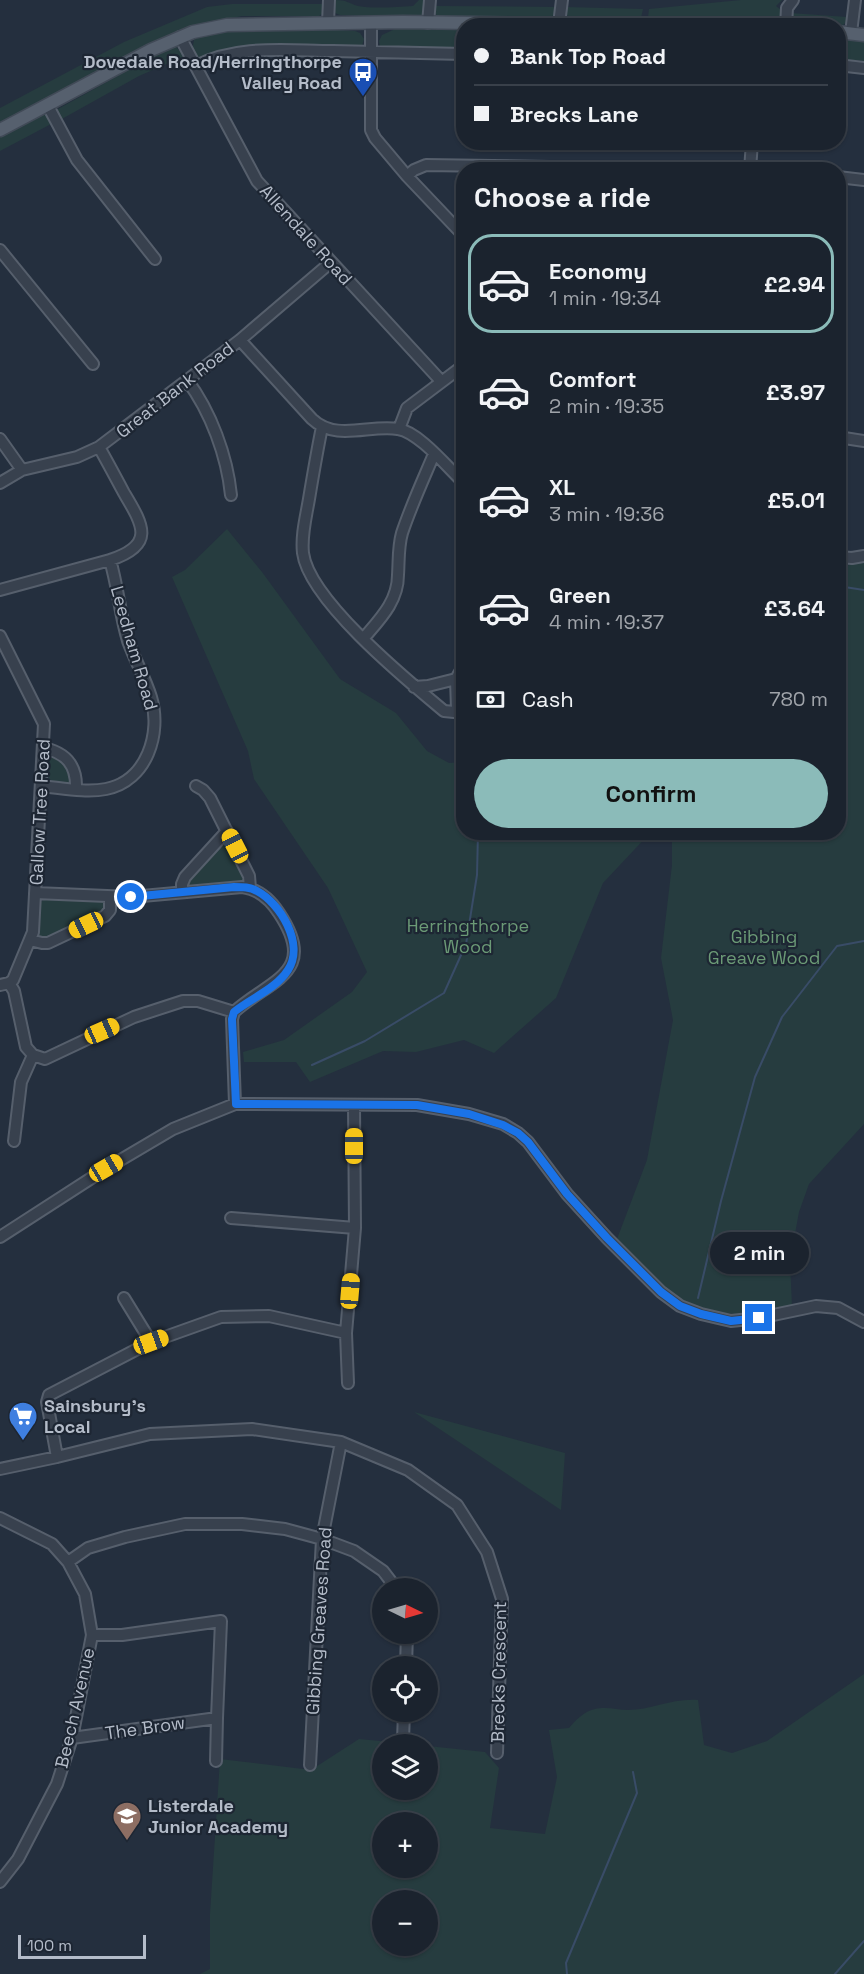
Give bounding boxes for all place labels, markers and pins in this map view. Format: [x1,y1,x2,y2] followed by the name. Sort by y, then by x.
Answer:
[83,50,342,94] place label: Dovedale Road/Herringthorpe Valley Road
[347,56,379,98] bus stop icon: Dovedale Road/Herringthorpe Valley Road
[44,1394,146,1438] place label: Sainsbury's Local
[7,1400,39,1442] supermarket icon: Sainsbury's Local
[148,1794,288,1838] place label: Listerdale Junior Academy
[111,1800,143,1842] school or university icon: Listerdale Junior Academy

